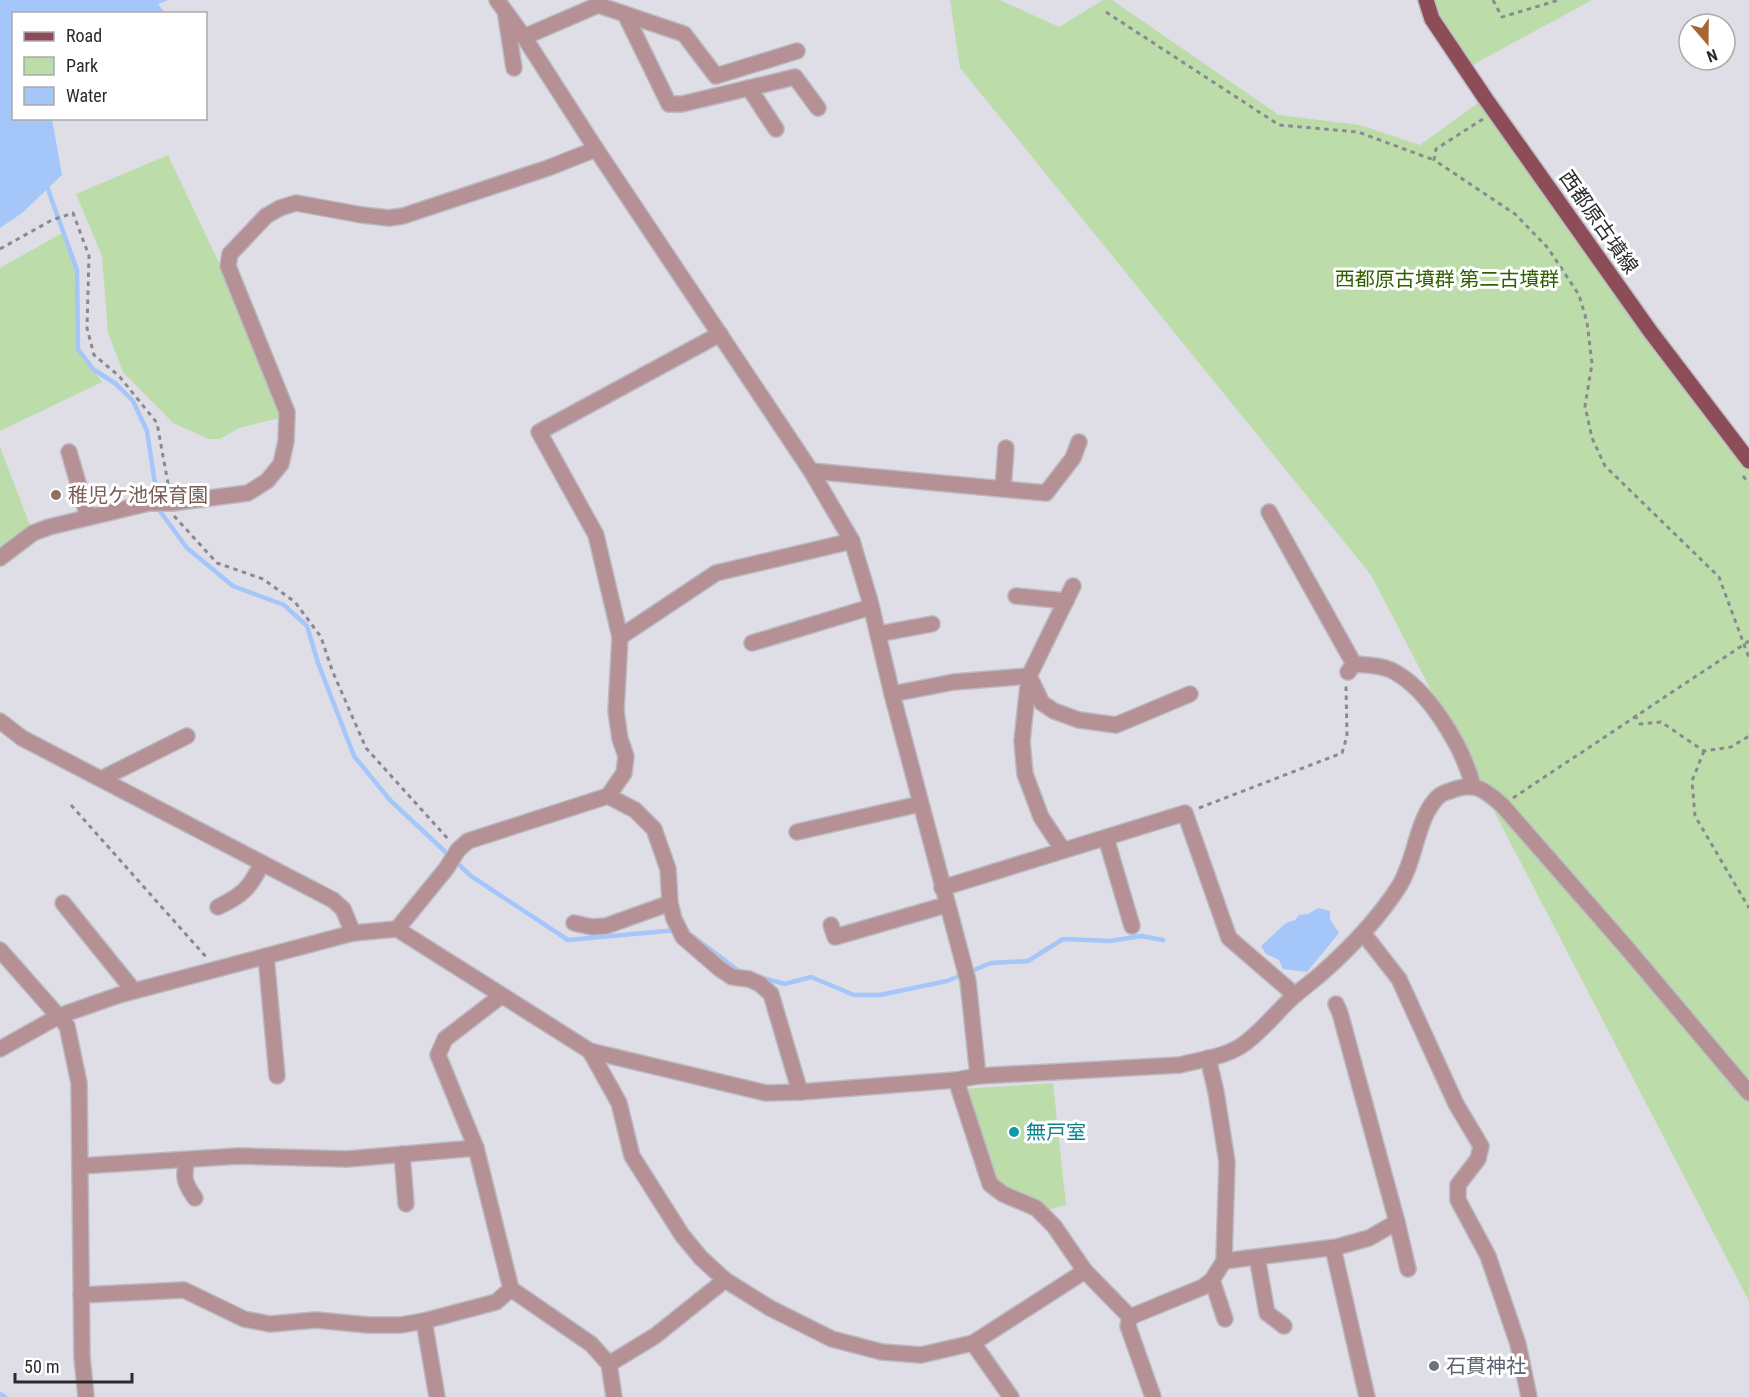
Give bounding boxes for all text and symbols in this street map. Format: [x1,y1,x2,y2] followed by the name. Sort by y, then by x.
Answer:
[12,12,207,120] legend
[1677,12,1737,72] north arrow
[66,25,102,46] text: Road
[1704,45,1720,66] text: N
[66,55,98,76] text: Park
[66,85,108,106] text: Water
[1555,166,1643,278] street label: 西都原古墳線
[1335,267,1559,291] park label: 西都原古墳群 第二古墳群
[68,483,208,507] place label: 稚児ケ池保育園
[49,488,63,502] marker: 稚児ケ池保育園
[1026,1120,1086,1144] place label: 無戸室
[1007,1125,1021,1139] marker: 無戸室
[15,1346,132,1384] scale bar
[1446,1354,1526,1378] place label: 石貫神社
[24,1356,59,1377] text: 50 m
[1427,1359,1441,1373] marker: 石貫神社

